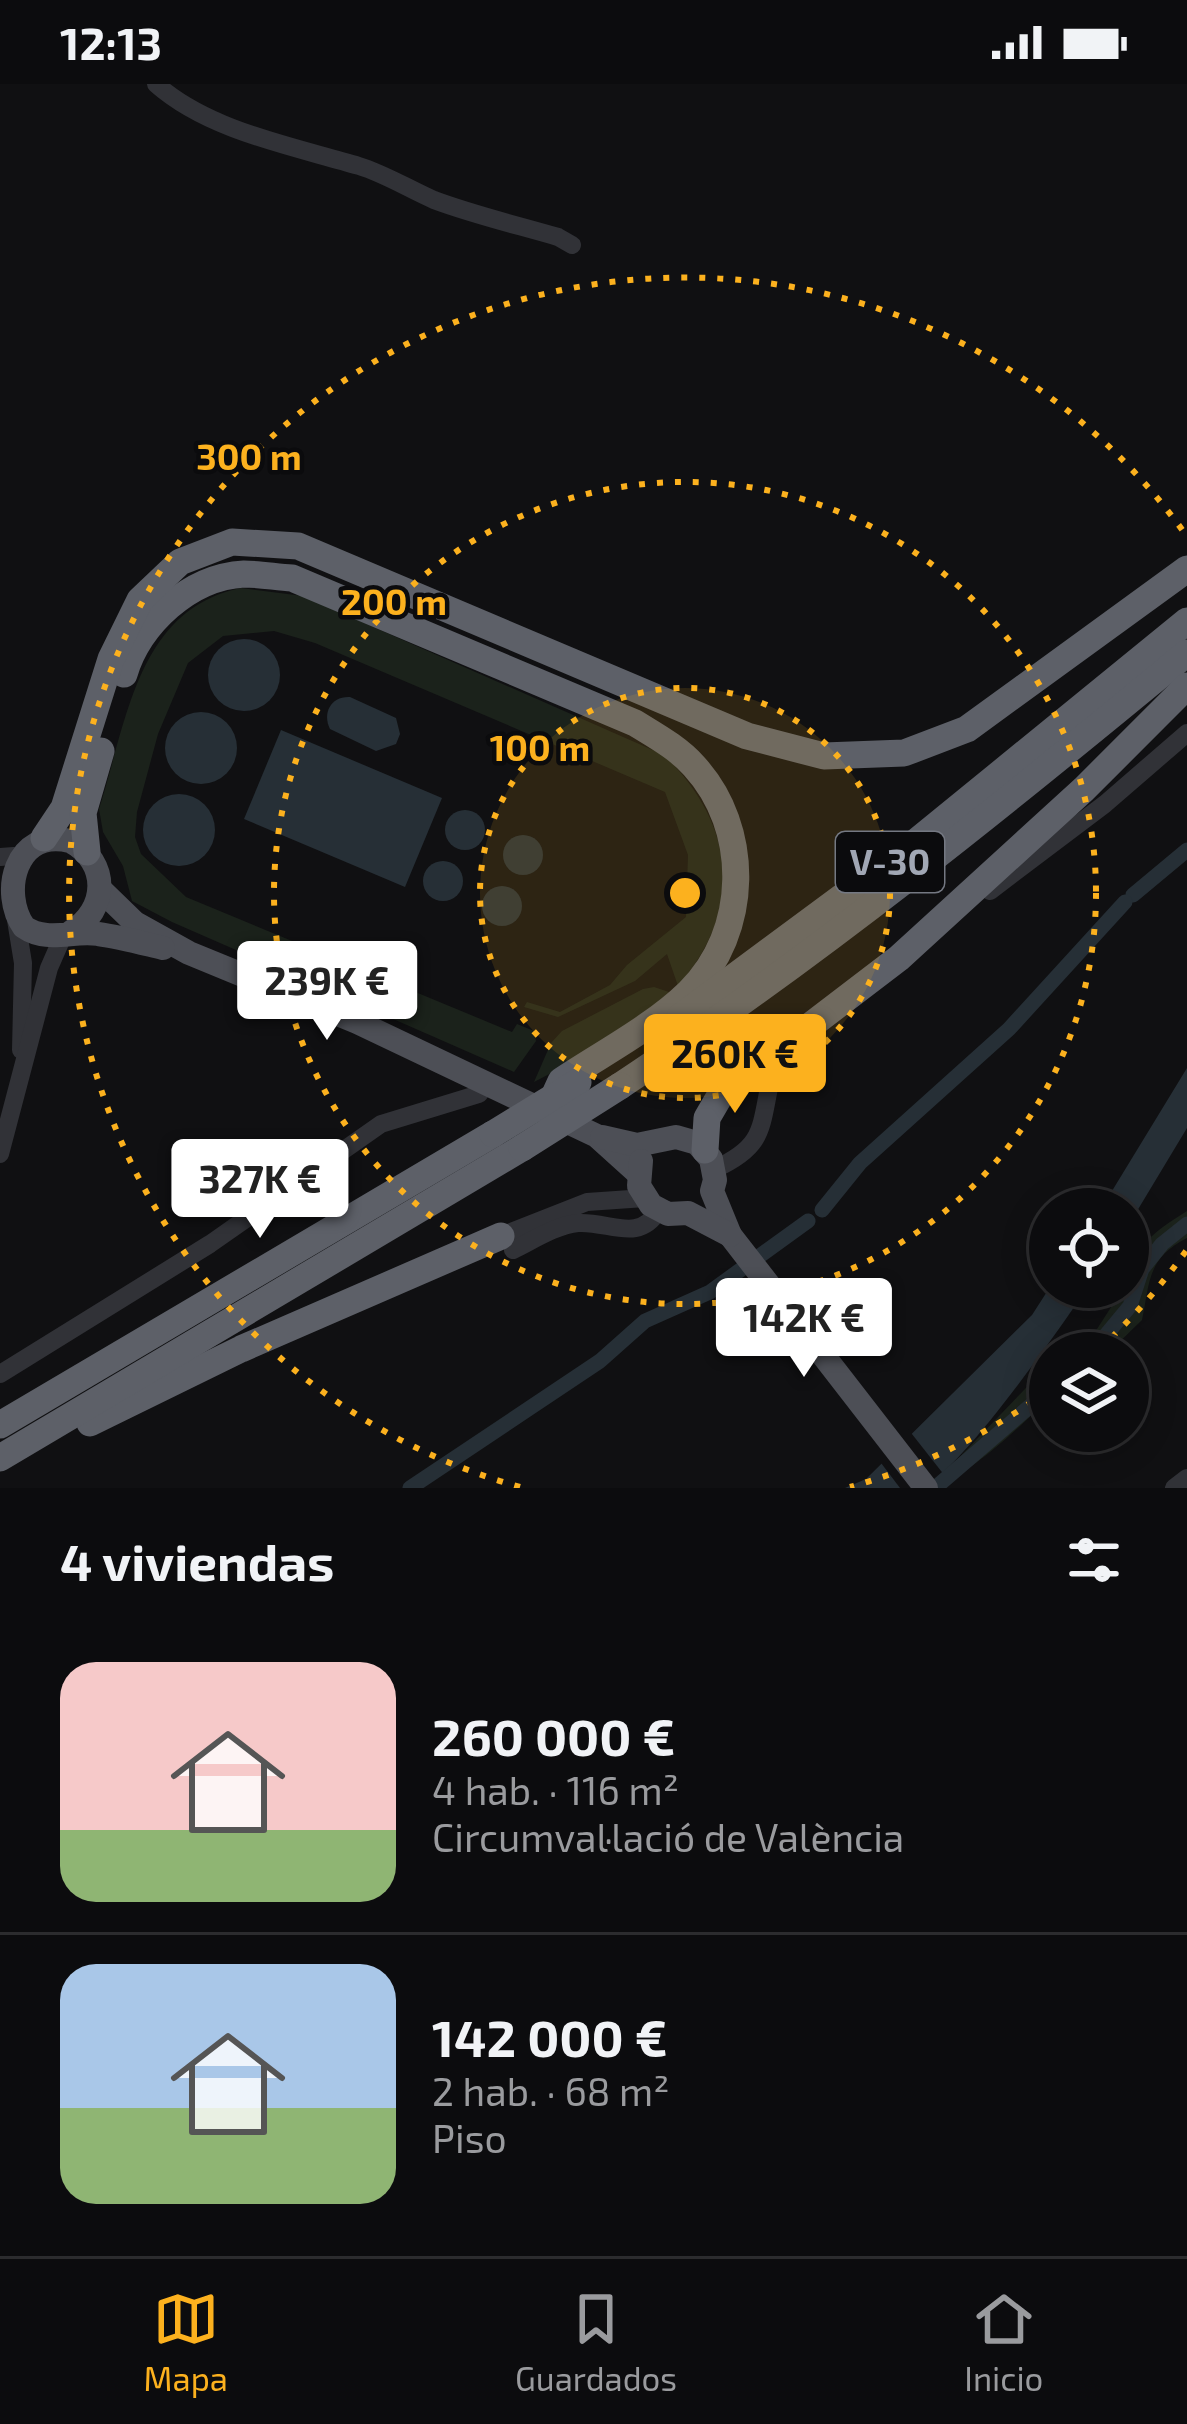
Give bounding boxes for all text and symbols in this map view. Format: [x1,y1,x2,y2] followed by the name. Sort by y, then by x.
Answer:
[60,15,162,69] text: 12:13
[196,434,302,477] text: 300 m
[341,579,447,622] text: 200 m
[490,725,590,768] text: 100 m
[836,832,944,892] road number: V-30
[664,872,706,914] centre of rings
[229,941,425,1043] pin: 239K €
[264,956,390,1003] text: 239K €
[637,1014,833,1116] pin: 260K €
[671,1029,799,1076] text: 260K €
[162,1139,358,1241] pin: 327K €
[198,1154,322,1201] text: 327K €
[1029,1188,1149,1452] map controls
[1029,1188,1149,1308] button: locate
[706,1278,902,1380] pin: 142K €
[743,1293,865,1340] text: 142K €
[1029,1332,1149,1452] button: layers
[1061,1527,1127,1593] icon: filters
[60,1530,334,1591] text: 4 viviendas
[432,1705,675,1766] text: 260 000 €
[156,1710,300,1854] icon: home
[432,1766,679,1813] text: 4 hab. · 116 m²
[432,1813,904,1860] text: Circumval·lació de València
[432,2006,667,2067] text: 142 000 €
[156,2012,300,2156] icon: home
[432,2067,669,2114] text: 2 hab. · 68 m²
[432,2114,507,2161] text: Piso
[144,2286,228,2398] tab: Mapa
[515,2286,677,2398] tab: Guardados
[964,2286,1043,2398] tab: Inicio

